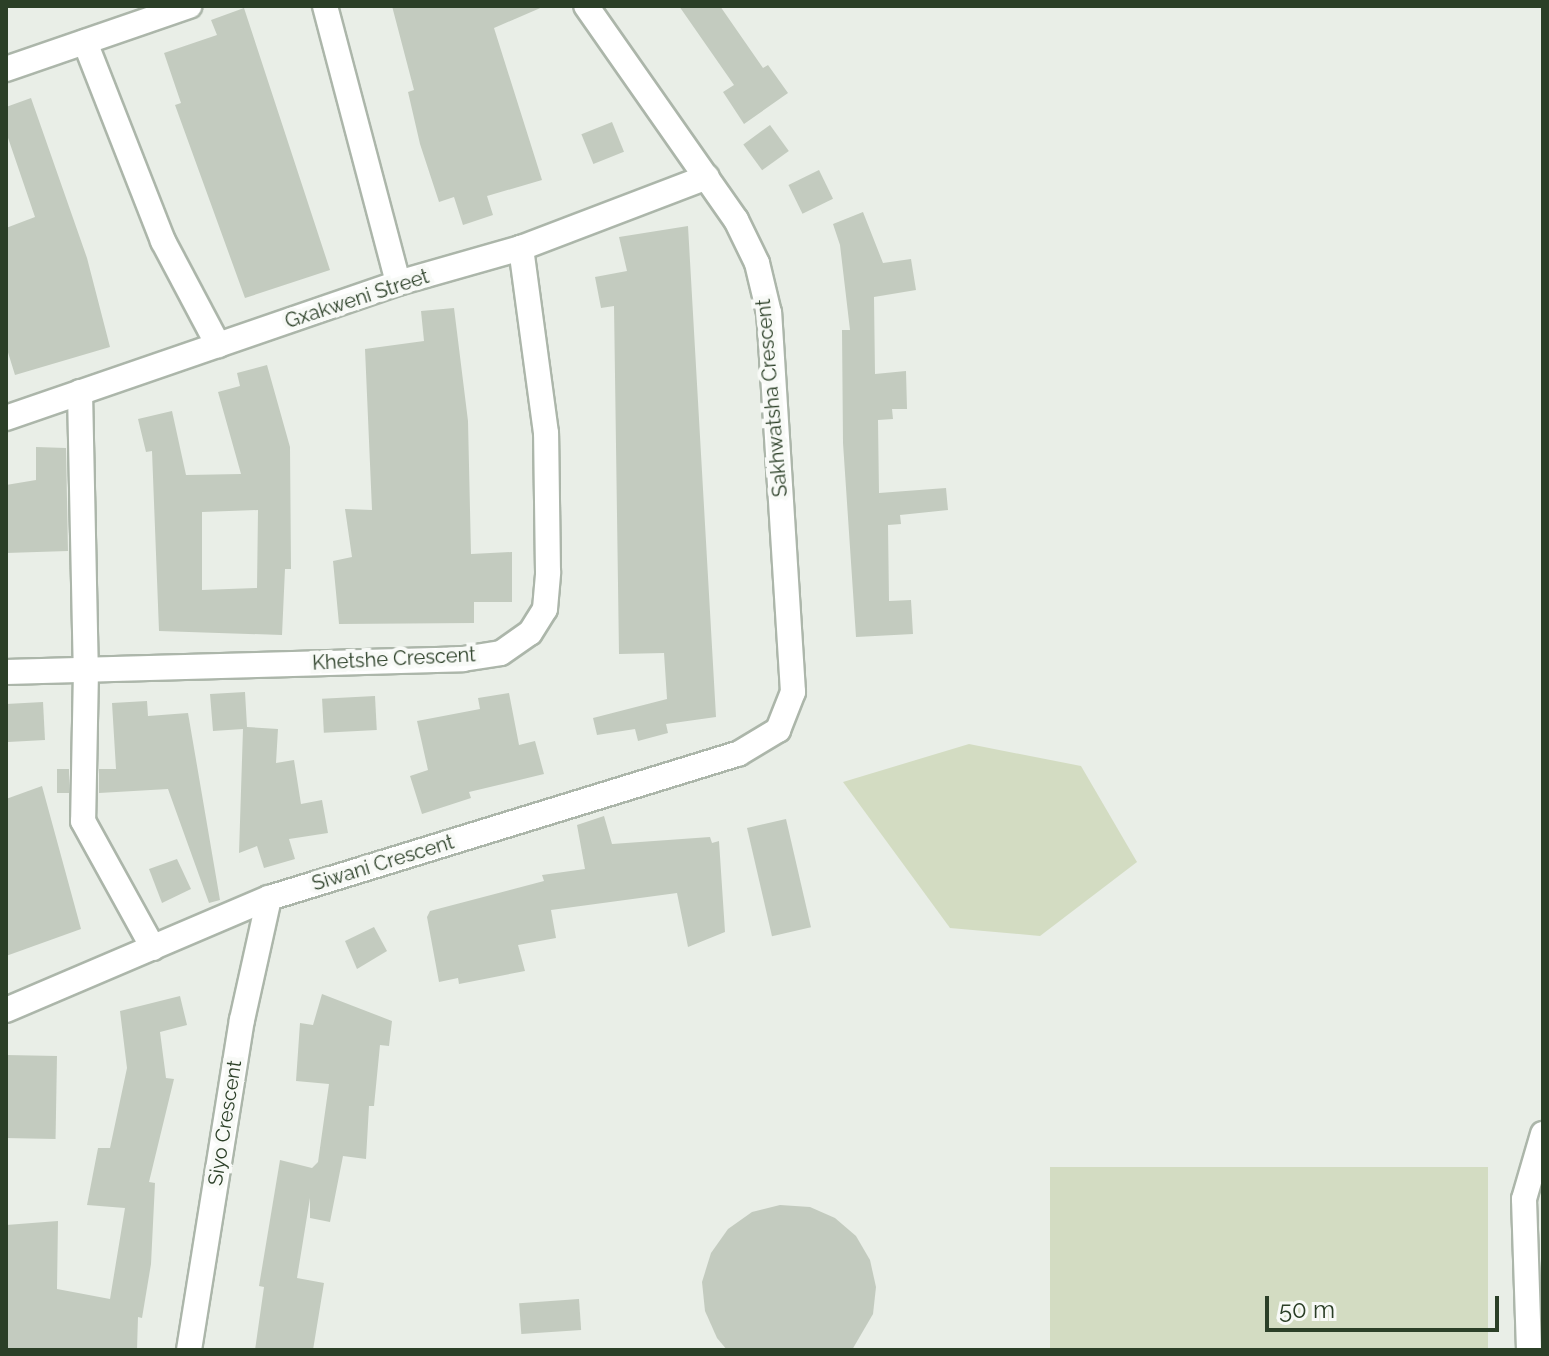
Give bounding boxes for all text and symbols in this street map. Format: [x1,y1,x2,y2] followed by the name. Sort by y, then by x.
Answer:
[282,264,432,334] street label: Gxakweni Street
[751,298,793,498] street label: Sakhwatsha Crescent
[312,643,476,675] street label: Khetshe Crescent
[309,830,457,896] street label: Siwani Crescent
[203,1059,247,1187] street label: Siyo Crescent
[1269,1280,1503,1330] scale bar
[1279,1295,1335,1324] text: 50 m

